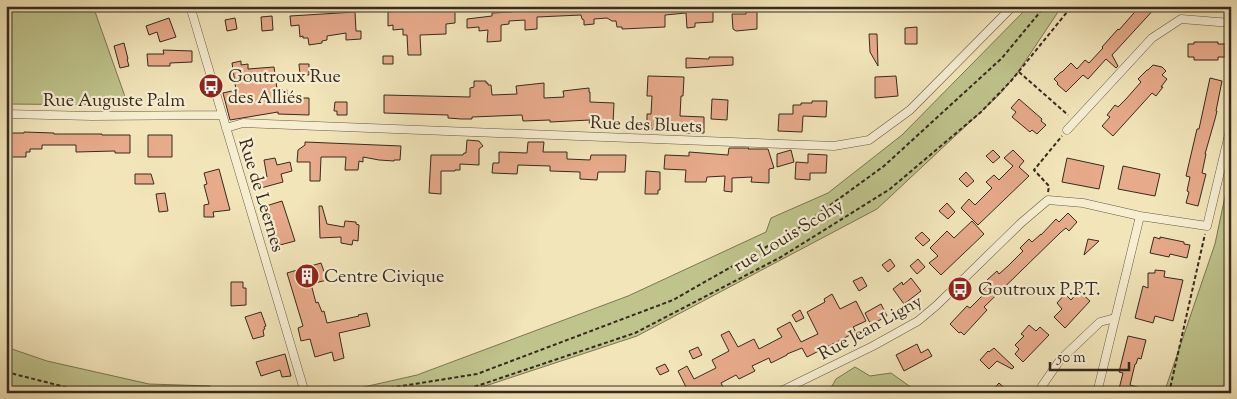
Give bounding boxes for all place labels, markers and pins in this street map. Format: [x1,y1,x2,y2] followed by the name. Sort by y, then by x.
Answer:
[228,65,341,112] place label: Goutroux Rue des Alliés
[198,73,224,99] bus stop icon: Goutroux Rue des Alliés
[294,263,320,289] building icon: Centre Civique
[324,265,444,291] place label: Centre Civique
[947,276,973,302] bus stop icon: Goutroux P.P.T.
[978,278,1101,304] place label: Goutroux P.P.T.

